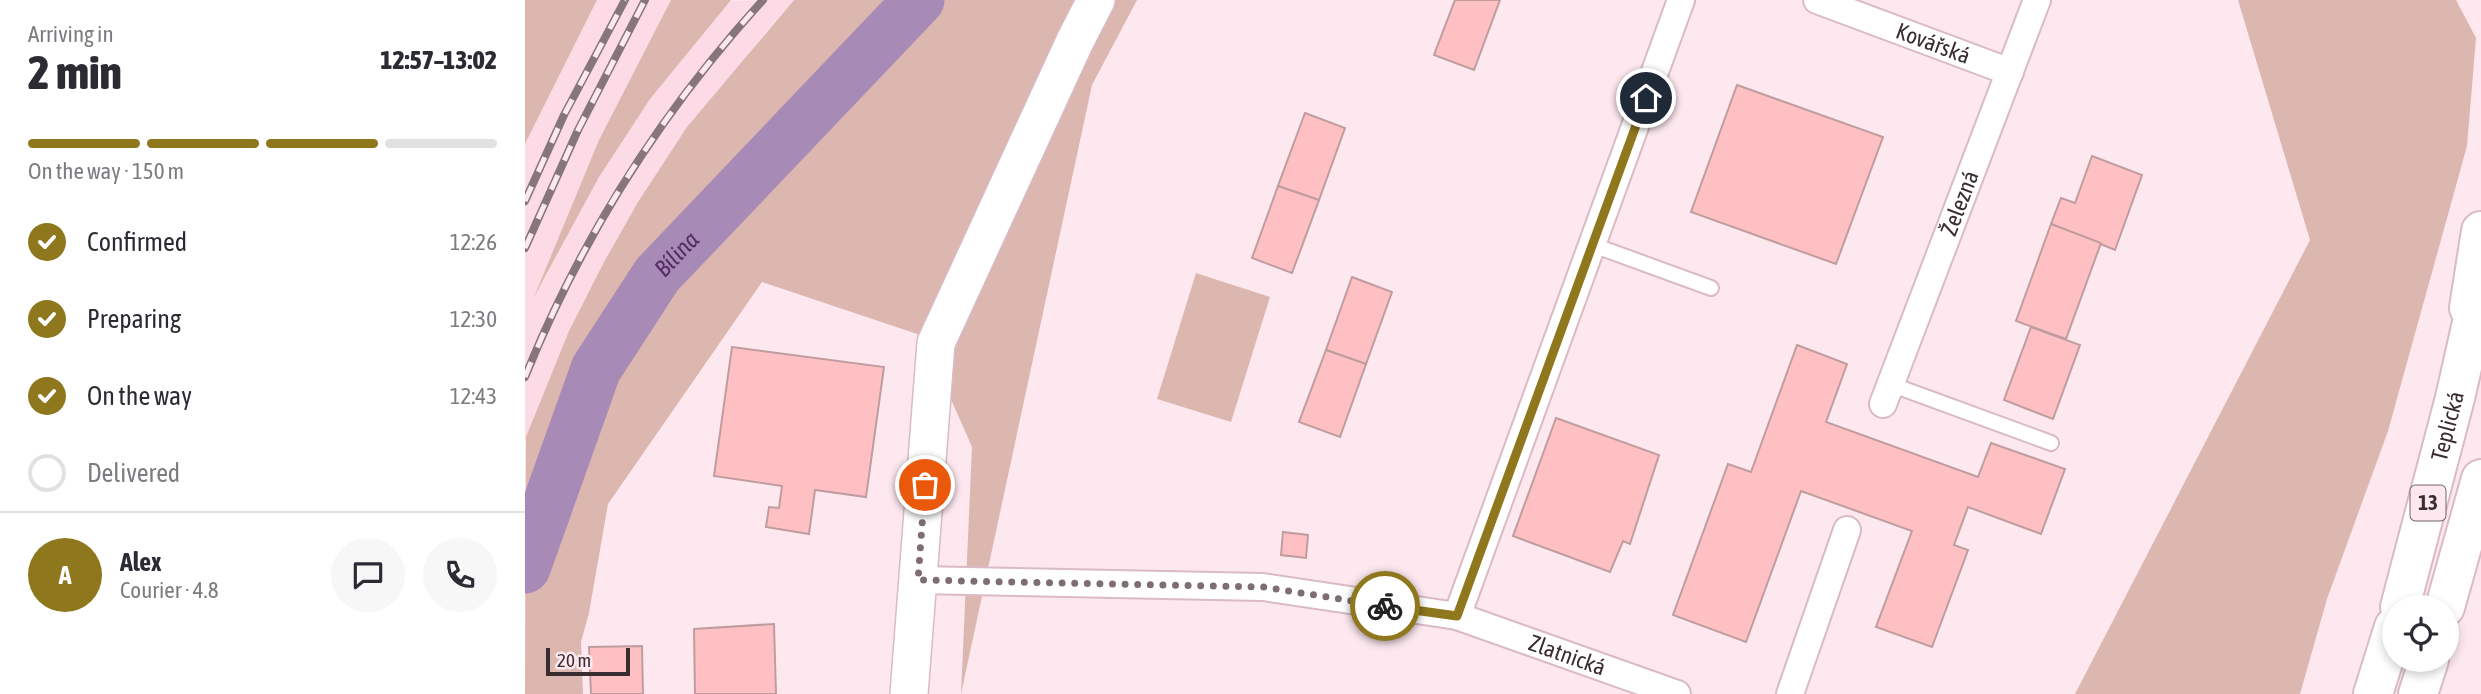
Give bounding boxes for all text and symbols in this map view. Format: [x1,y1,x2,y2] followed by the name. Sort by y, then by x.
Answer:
[1893,18,1974,69] street label: Kovářská
[28,21,114,47] text: Arriving in
[380,45,497,75] text: 12:57–13:02
[28,46,122,99] text: 2 min
[1616,68,1676,128] pin
[1627,79,1665,117] icon: home
[28,158,184,184] text: On the way · 150 m
[1935,167,1984,239] street label: Železná
[28,223,66,261] icon: check
[649,226,704,282] water label: Bílina
[87,227,187,257] text: Confirmed
[450,229,497,255] text: 12:26
[28,300,66,338] icon: check
[87,304,181,334] text: Preparing
[450,306,497,332] text: 12:30
[28,377,66,415] icon: check
[87,381,192,411] text: On the way
[450,383,497,409] text: 12:43
[2426,389,2469,464] street label: Teplická
[895,455,955,515] pin
[87,458,180,488] text: Delivered
[906,466,944,504] icon: bag
[2410,486,2445,520] road number: 13
[331,538,405,612] button: chat
[423,538,497,612] button: phone
[120,547,161,577] text: Alex
[59,560,71,590] text: A
[1350,571,1420,641] courier
[120,577,219,603] text: Courier · 4.8
[1366,587,1404,625] icon: bike
[2382,595,2459,672] map controls
[2382,595,2459,672] button: locate
[1525,630,1609,681] street label: Zlatnická
[546,645,630,677] scale bar
[557,649,591,671] text: 20 m

